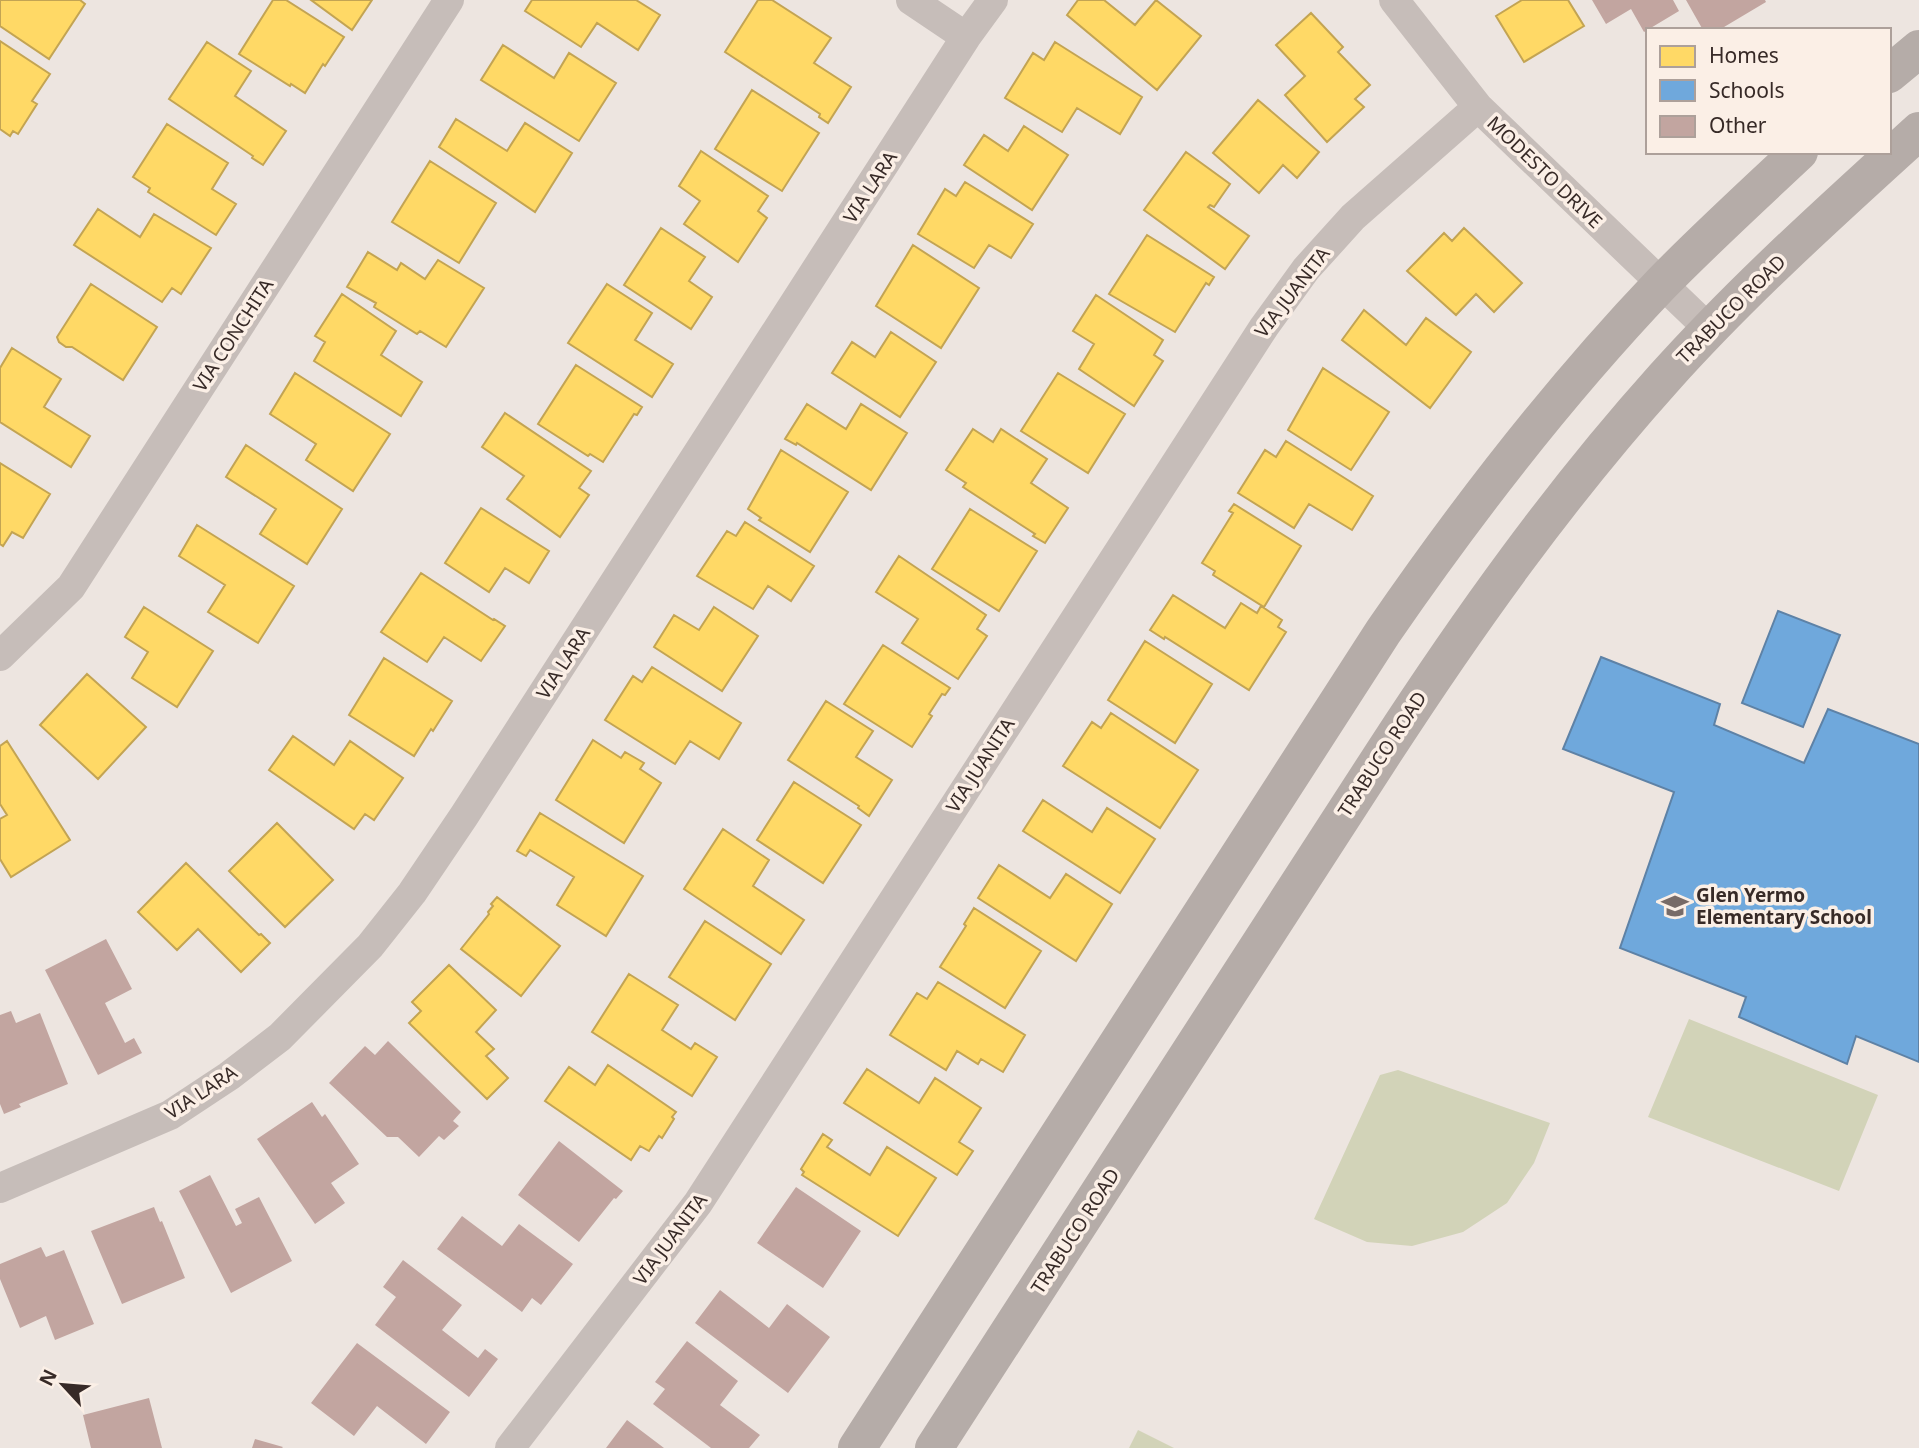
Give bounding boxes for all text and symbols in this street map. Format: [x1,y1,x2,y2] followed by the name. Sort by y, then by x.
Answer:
[1646,28,1891,154] legend
[1709,41,1779,69] text: Homes
[1709,76,1784,104] text: Schools
[1482,110,1608,234] street label: MODESTO DRIVE
[1709,111,1767,139] text: Other
[837,145,903,228] street label: VIA LARA
[1248,241,1336,343] street label: VIA JUANITA
[1671,249,1791,369] street label: TRABUCO ROAD
[187,273,280,396] street label: VIA CONCHITA
[530,621,596,704] street label: VIA LARA
[1332,686,1432,822] street label: TRABUCO ROAD
[940,712,1021,817] street label: VIA JUANITA
[1696,882,1872,930] place label: Glen Yermo Elementary School
[1660,891,1690,921] school or university icon: Glen Yermo Elementary School
[160,1059,243,1125] street label: VIA LARA
[1025,1163,1125,1299] street label: TRABUCO ROAD
[627,1187,713,1290] street label: VIA JUANITA
[28,1350,98,1420] north arrow
[33,1365,63,1390] text: N

